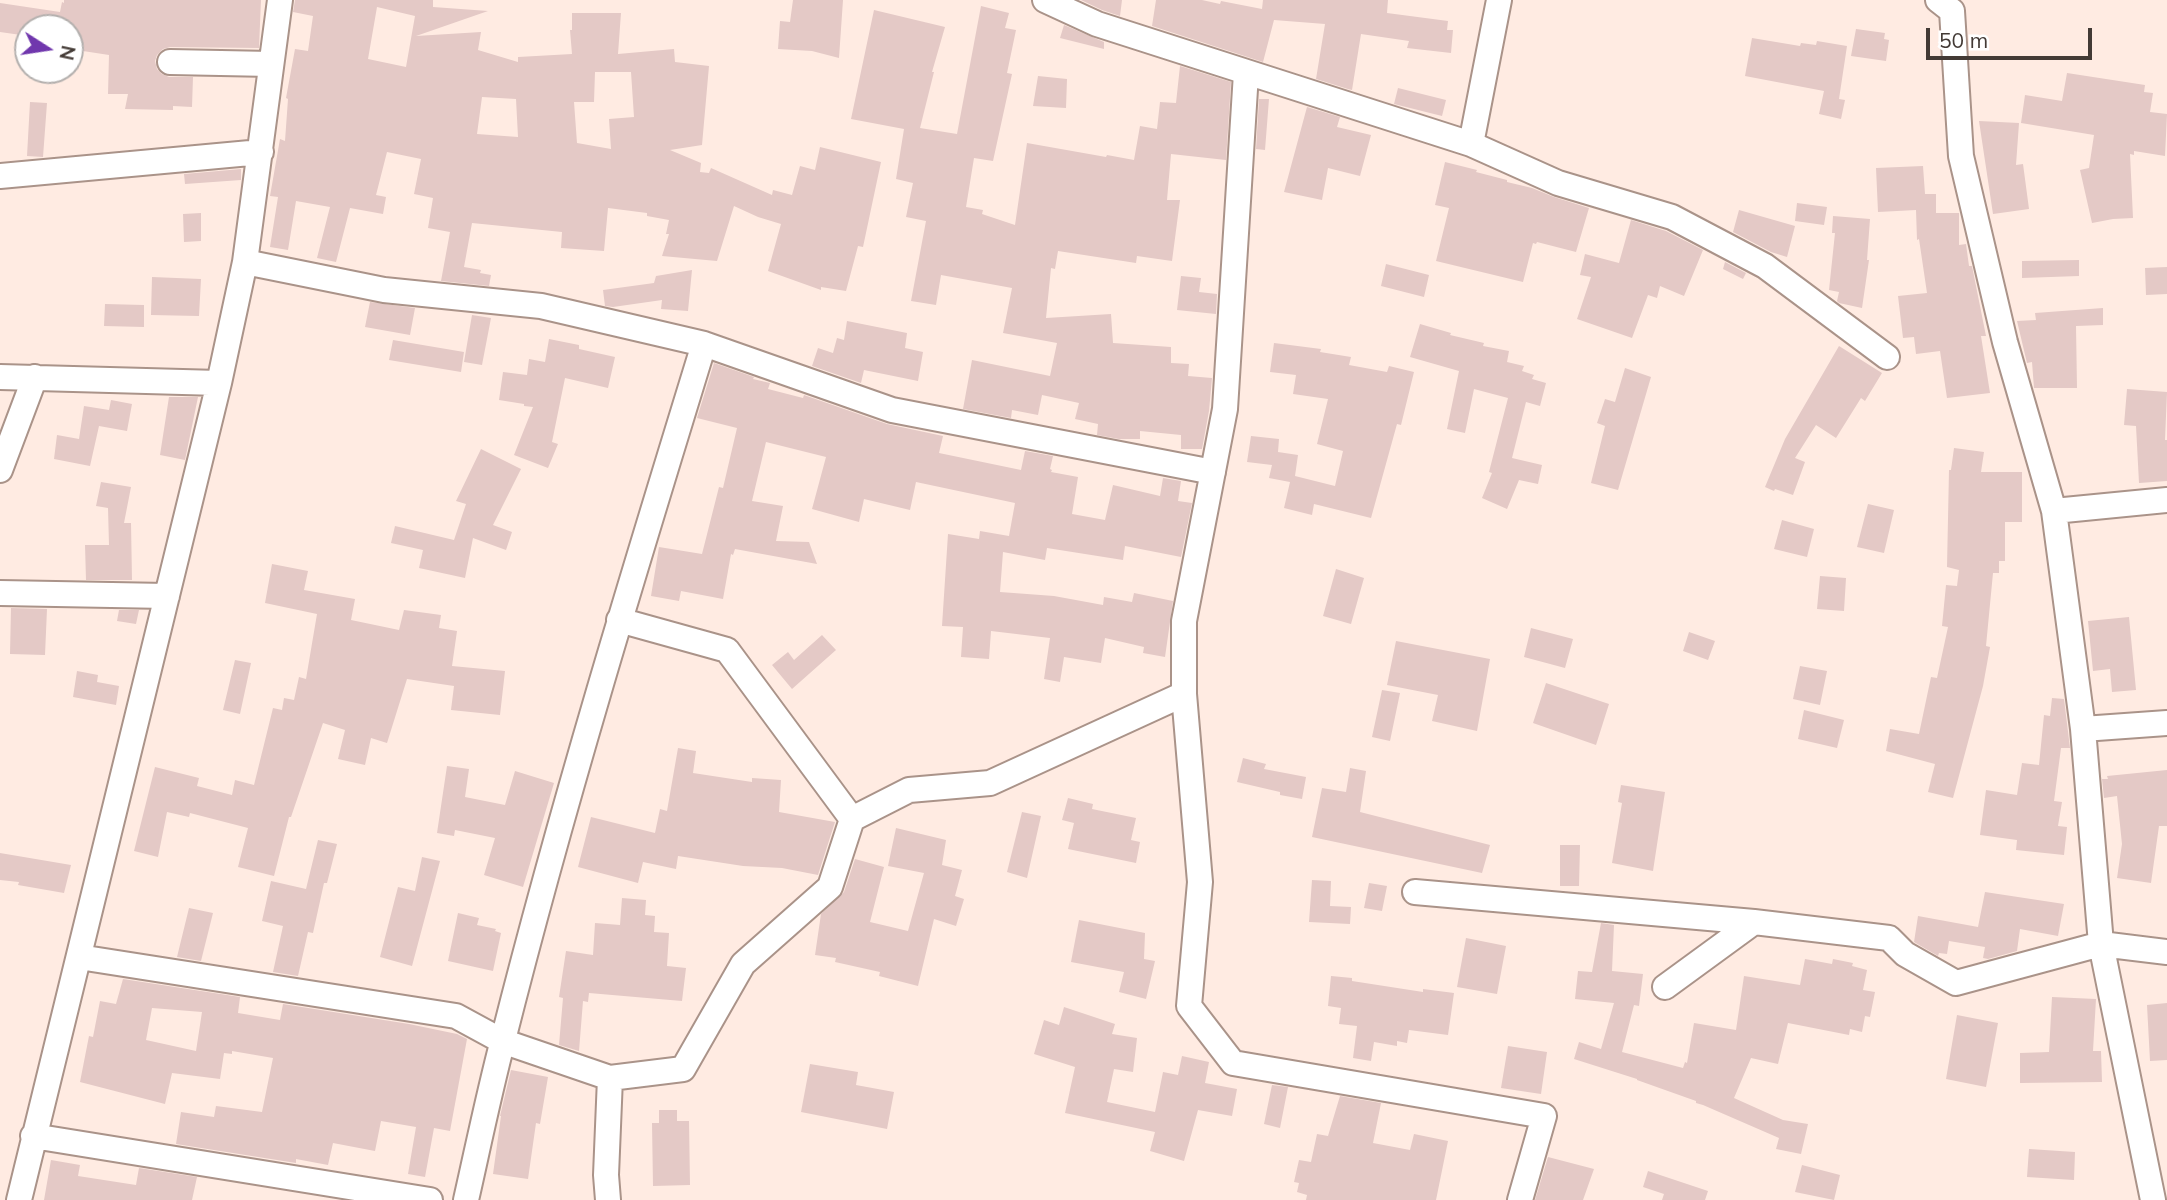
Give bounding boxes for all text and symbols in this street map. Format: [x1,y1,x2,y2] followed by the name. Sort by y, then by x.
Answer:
[14,14,84,84] north arrow
[1929,14,2095,58] scale bar
[1939,27,1988,53] text: 50 m
[54,43,81,62] text: N

